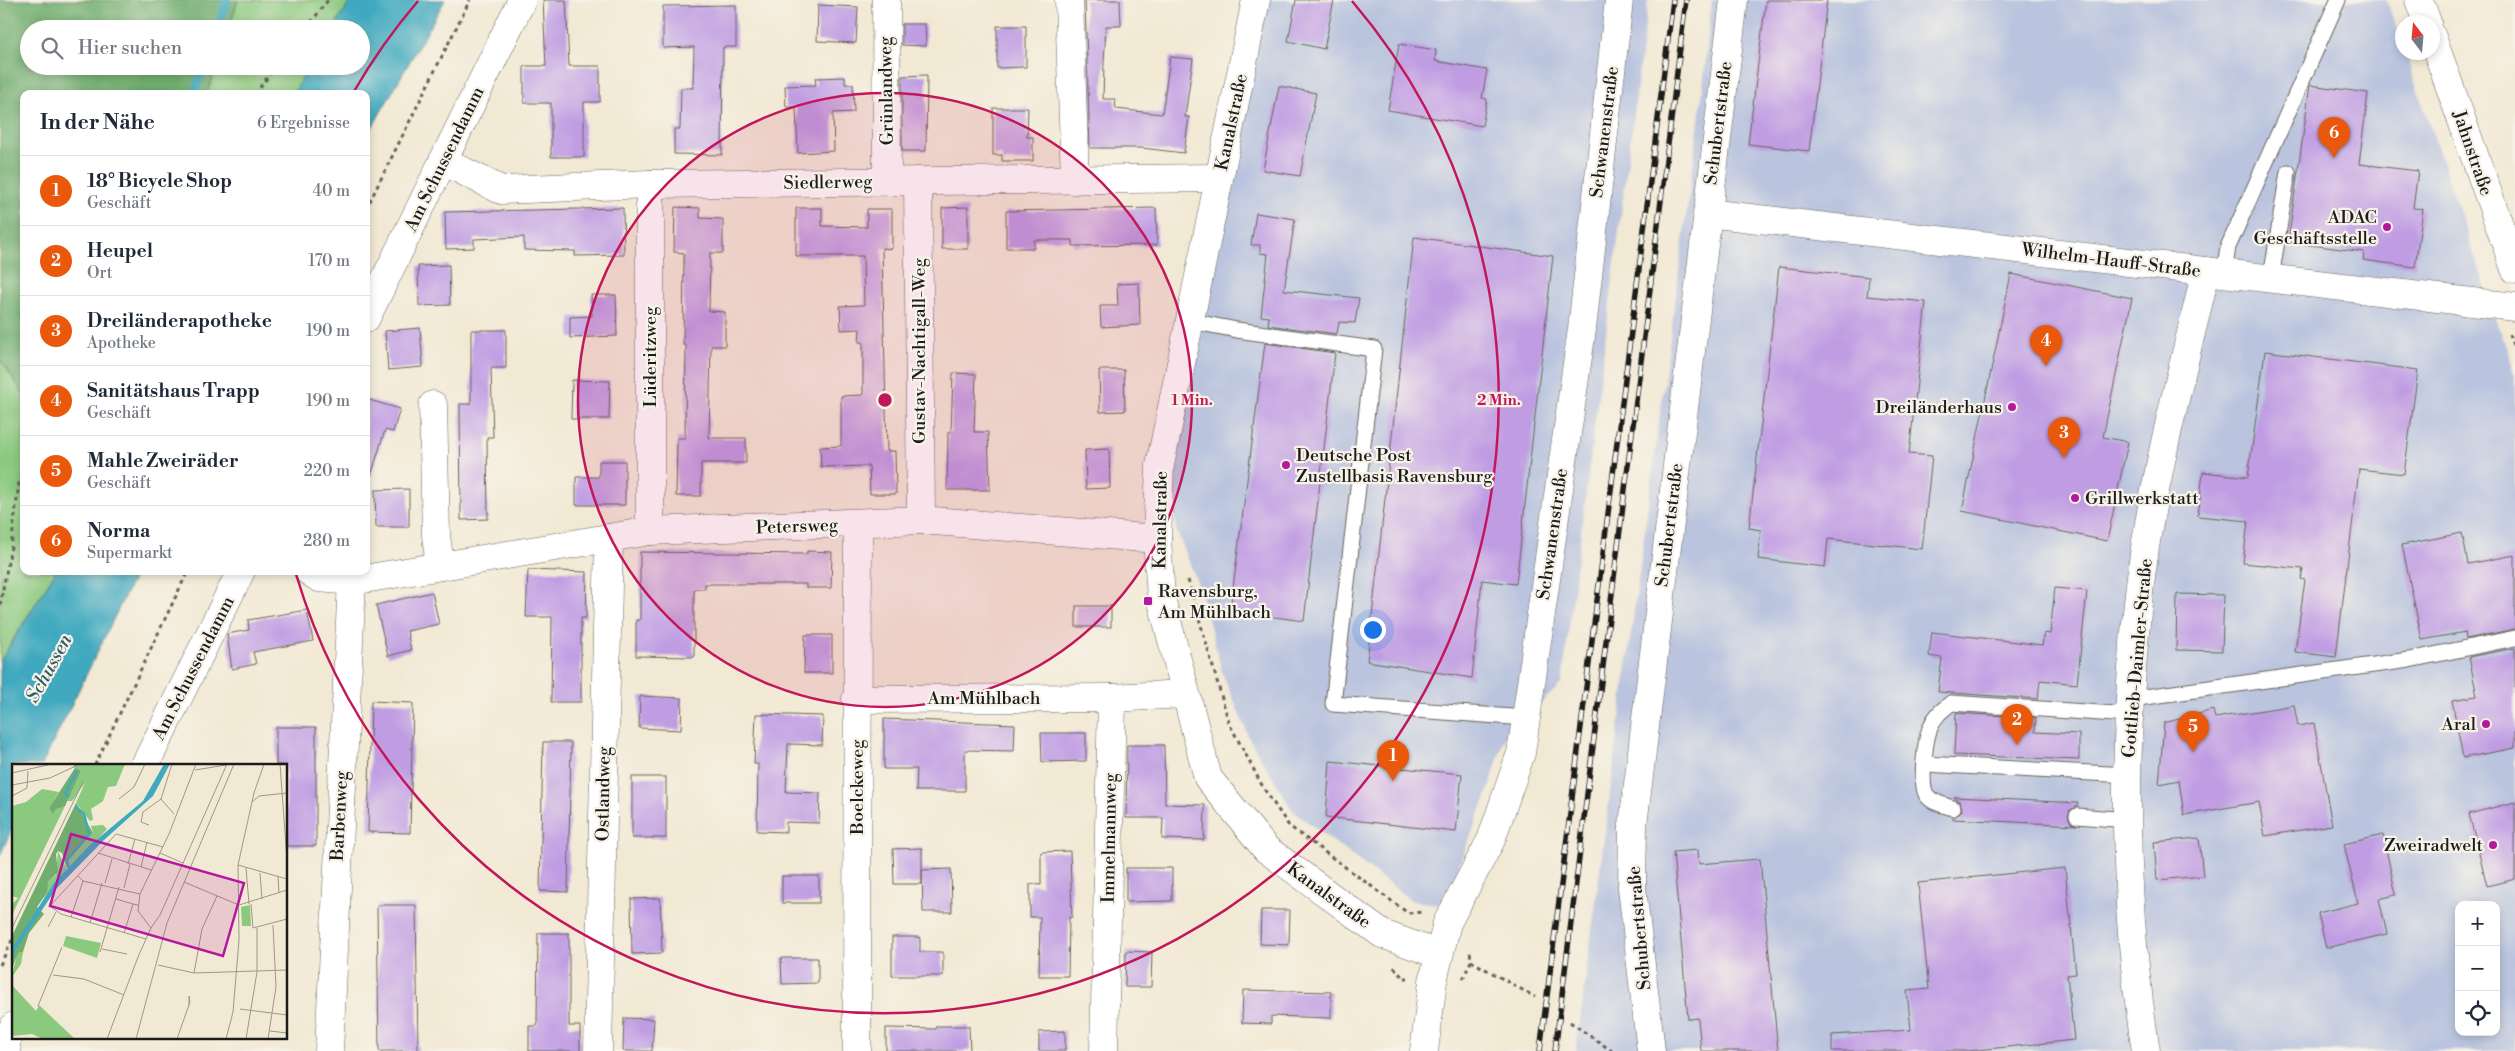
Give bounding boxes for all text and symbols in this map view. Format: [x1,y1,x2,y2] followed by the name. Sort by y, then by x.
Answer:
[2395,15,2440,60] north arrow
[20,20,370,75] search box
[38,34,66,62] icon: search
[78,36,182,60] text: Hier suchen
[874,36,899,146] street label: Grünlandweg
[1699,60,1738,186] street label: Schubertstraße
[1585,65,1624,199] street label: Schwanenstraße
[1210,72,1253,173] street label: Kanalstraße
[399,83,490,236] street label: Am Schussendamm
[2447,107,2498,199] street label: Jahnstraße
[40,110,155,136] text: In der Nähe
[257,113,350,133] text: 6 Ergebnisse
[2318,117,2350,158] pin: 6
[87,169,232,193] text: 18° Bicycle Shop
[783,170,873,195] street label: Siedlerweg
[52,181,60,201] text: 1
[313,181,350,201] text: 40 m
[87,193,152,213] text: Geschäft
[2253,206,2377,250] place label: ADAC Geschäftsstelle
[2381,221,2393,233] marker: ADAC Geschäftsstelle
[2019,238,2202,283] street label: Wilhelm-Hauff-Straße
[87,239,153,263] text: Heupel
[51,251,61,271] text: 2
[308,251,350,271] text: 170 m
[908,257,931,444] street label: Gustav-Nachtigall-Weg
[87,263,113,283] text: Ort
[639,306,662,408] street label: Lüderitzweg
[87,309,272,333] text: Dreiländerapotheke
[51,321,61,341] text: 3
[306,321,350,341] text: 190 m
[2030,325,2062,366] pin: 4
[87,333,156,353] text: Apotheke
[87,379,260,403] text: Sanitätshaus Trapp
[51,391,61,411] text: 4
[306,391,350,411] text: 190 m
[876,391,894,409] centre of rings
[1171,391,1213,410] text: 1 Min.
[1477,391,1521,410] text: 2 Min.
[1875,396,2002,419] place label: Dreiländerhaus
[2006,401,2018,413] marker: Dreiländerhaus
[87,403,152,423] text: Geschäft
[2048,417,2080,458] pin: 3
[1296,444,1493,488] place label: Deutsche Post Zustellbasis Ravensburg
[87,449,239,473] text: Mahle Zweiräder
[1280,459,1292,471] marker: Deutsche Post Zustellbasis Ravensburg
[51,461,61,481] text: 5
[304,461,350,481] text: 220 m
[1650,462,1689,588] street label: Schubertstraße
[1532,467,1573,601] street label: Schwanenstraße
[1148,471,1173,569] street label: Kanalstraße
[87,473,152,493] text: Geschäft
[2085,487,2199,510] place label: Grillwerkstatt
[2069,492,2081,504] marker: Grillwerkstatt
[756,514,839,539] street label: Petersweg
[87,519,150,543] text: Norma
[51,531,61,551] text: 6
[303,531,350,551] text: 280 m
[87,543,173,563] text: Supermarkt
[2117,557,2158,759] street label: Gottlieb-Daimler-Straße
[1157,580,1271,624] place label: Ravensburg, Am Mühlbach
[147,592,240,745] street label: Am Schussendamm
[1142,595,1154,607] marker: Ravensburg, Am Mühlbach
[1360,617,1386,643] your location
[20,630,78,707] water label: Schussen
[926,687,1041,710] street label: Am Mühlbach
[2001,704,2033,745] pin: 2
[2177,711,2209,752] pin: 5
[2441,713,2477,736] place label: Aral
[2480,718,2492,730] marker: Aral
[846,739,869,836] street label: Boelckeweg
[1377,740,1409,781] pin: 1
[591,746,616,842] street label: Ostlandweg
[12,764,288,1038] inset map
[326,770,353,863] street label: Barbenweg
[1097,772,1122,903] street label: Immelmannweg
[2384,834,2484,857] place label: Zweiradwelt
[2487,839,2499,851] marker: Zweiradwelt
[1282,857,1375,934] street label: Kanalstraße
[1623,865,1656,991] street label: Schubertstraße
[2455,901,2500,1036] map controls
[2455,901,2500,946] button: +
[2455,946,2500,991] button: −
[2455,991,2500,1036] button: locate

